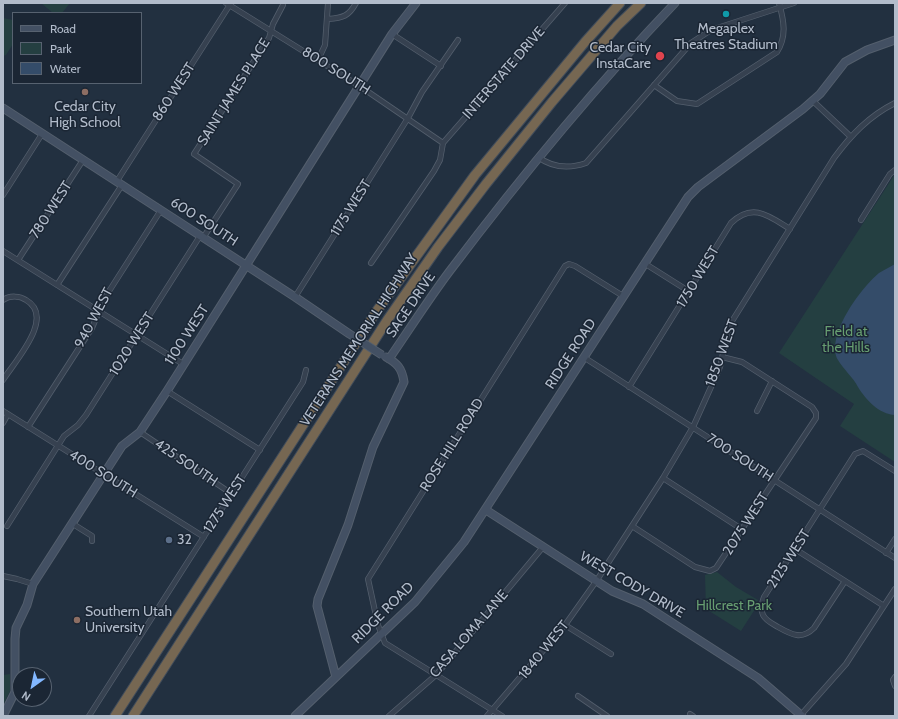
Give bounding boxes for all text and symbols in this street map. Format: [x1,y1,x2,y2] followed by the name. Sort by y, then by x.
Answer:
[721,9,731,19] marker: Megaplex Theatres Stadium
[12,12,142,84] legend
[50,21,76,36] text: Road
[674,21,778,54] place label: Megaplex Theatres Stadium
[459,23,549,123] street label: INTERSTATE DRIVE
[194,35,274,149] street label: SAINT JAMES PLACE
[590,40,651,72] place label: Cedar City InstaCare
[50,41,72,56] text: Park
[299,43,373,99] street label: 800 SOUTH
[654,50,666,62] marker: Cedar City InstaCare
[149,60,199,124] street label: 860 WEST
[50,61,80,76] text: Water
[80,87,90,97] marker: Cedar City High School
[49,99,121,132] place label: Cedar City High School
[327,177,375,239] street label: 1175 WEST
[26,178,76,242] street label: 780 WEST
[167,194,241,250] street label: 600 SOUTH
[673,243,723,311] street label: 1750 WEST
[297,250,421,430] street label: VETERANS MEMORIAL HIGHWAY
[383,269,439,341] street label: SAGE DRIVE
[71,285,117,351] street label: 940 WEST
[161,302,213,368] street label: 1100 WEST
[106,309,158,379] street label: 1020 WEST
[542,316,600,392] street label: RIDGE ROAD
[702,317,742,389] street label: 1850 WEST
[822,324,870,356] park label: Field at the Hills
[417,395,487,495] street label: ROSE HILL ROAD
[704,430,776,486] street label: 700 SOUTH
[151,436,221,490] street label: 425 SOUTH
[66,446,140,502] street label: 400 SOUTH
[200,472,250,536] street label: 1275 WEST
[720,490,772,558] street label: 2075 WEST
[764,526,814,592] street label: 2125 WEST
[177,532,192,548] place label: 32
[164,535,174,545] marker: 32
[577,548,687,622] street label: WEST CODY DRIVE
[349,579,417,647] street label: RIDGE ROAD
[426,587,512,681] street label: CASA LOMA LANE
[696,598,772,614] park label: Hillcrest Park
[85,604,172,636] place label: Southern Utah University
[72,615,82,625] marker: Southern Utah University
[515,617,573,683] street label: 1840 WEST
[12,667,52,707] north arrow
[19,688,33,704] text: N

